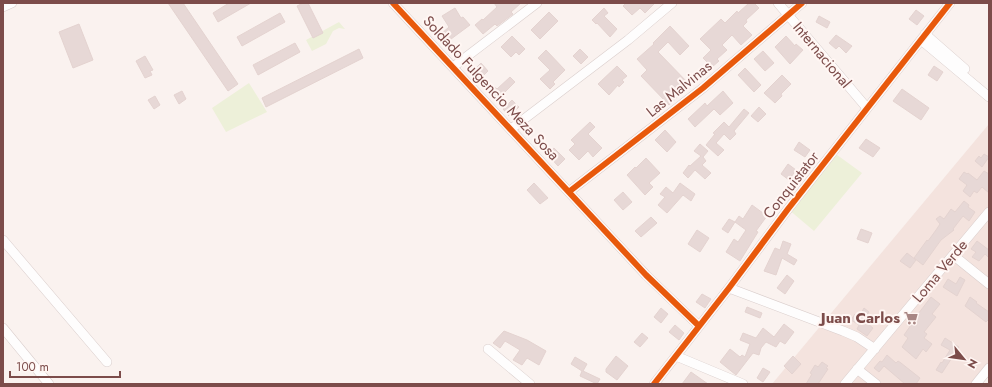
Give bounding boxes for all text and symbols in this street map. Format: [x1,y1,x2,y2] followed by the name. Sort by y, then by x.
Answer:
[418,11,564,165] street label: Soldado Fulgencio Meza Sosa
[788,17,856,93] street label: Internacional
[641,56,717,122] street label: Las Malvinas
[758,146,825,223] street label: Conquistator
[907,235,973,307] street label: Loma Verde
[818,307,900,329] place label: Juan Carlos
[903,310,919,326] supermarket icon: Juan Carlos
[944,339,984,379] north arrow
[10,353,120,379] scale bar
[964,356,982,372] text: N
[16,358,49,376] text: 100 m

